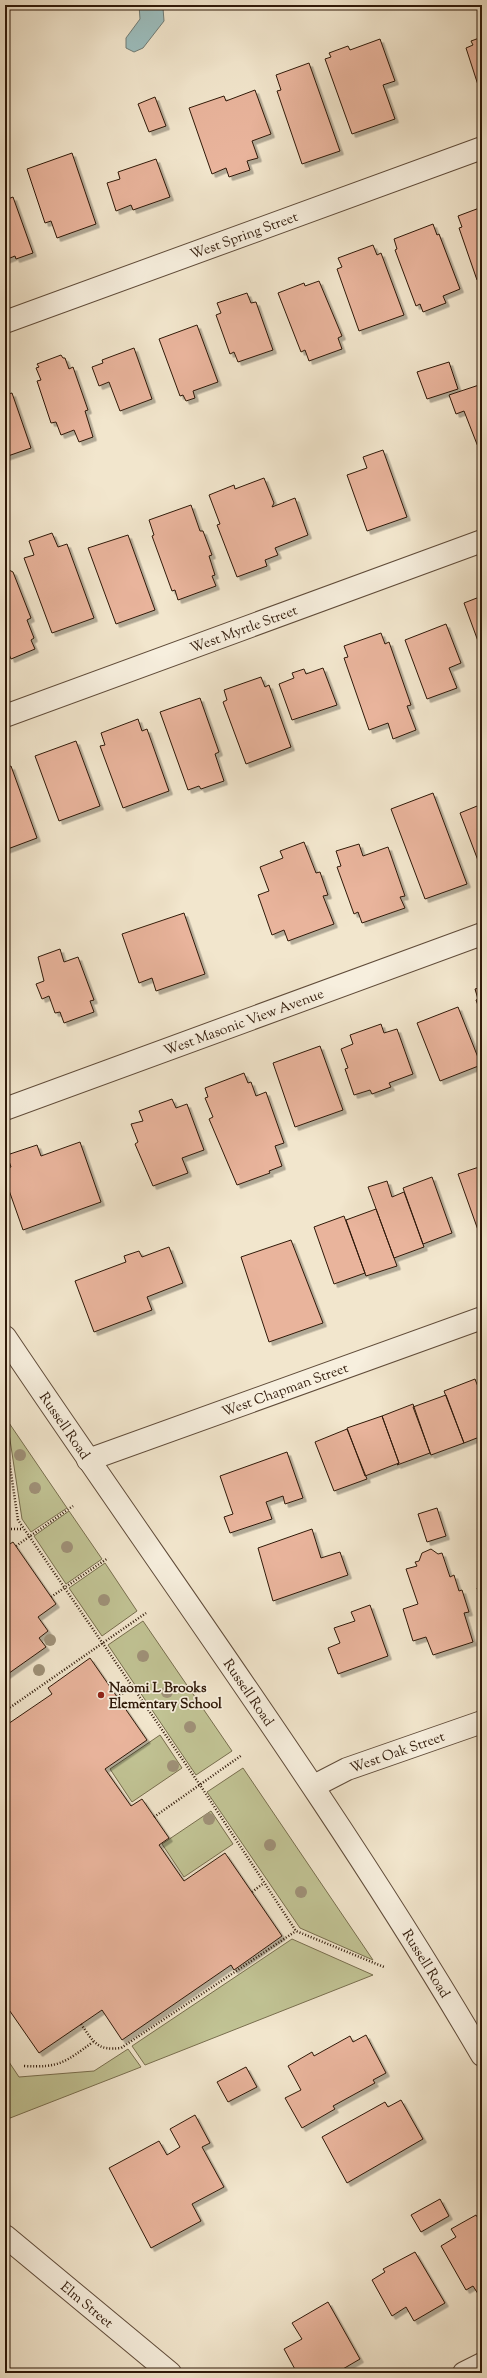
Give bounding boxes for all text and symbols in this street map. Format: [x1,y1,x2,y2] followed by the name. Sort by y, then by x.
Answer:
[188,208,301,266] street label: West Spring Street
[188,601,301,659] street label: West Myrtle Street
[161,985,327,1062] street label: West Masonic View Avenue
[219,1359,352,1423] street label: West Chapman Street
[33,1389,94,1464] street label: Russell Road
[217,1656,278,1731] street label: Russell Road
[109,1679,222,1715] place label: Naomi L Brooks Elementary School
[96,1690,106,1700] marker: Naomi L Brooks Elementary School
[347,1728,448,1779] street label: West Oak Street
[396,1926,454,2003] street label: Russell Road
[55,2278,117,2334] street label: Elm Street

